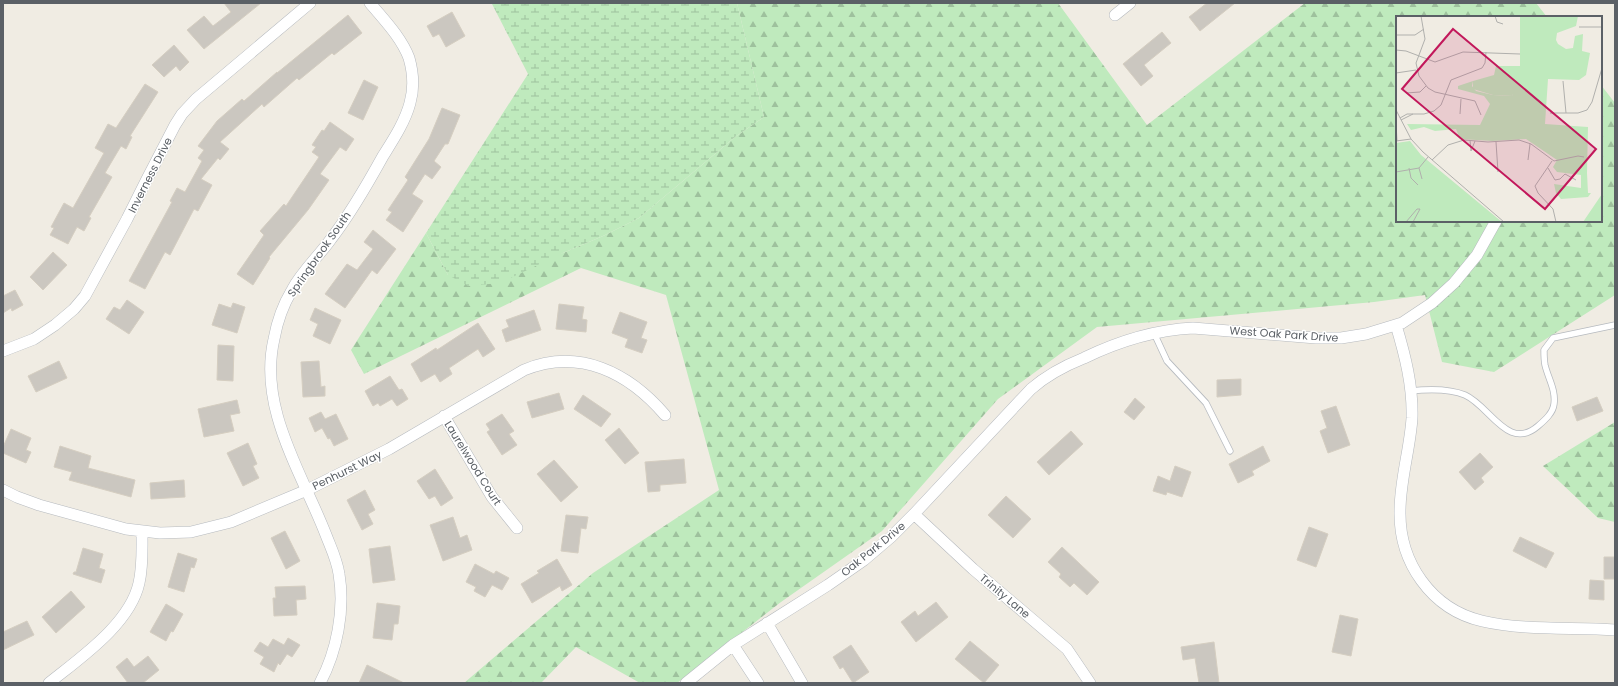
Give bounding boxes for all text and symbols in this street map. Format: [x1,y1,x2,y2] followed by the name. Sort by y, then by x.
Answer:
[1396,16,1602,222] inset map
[124,134,176,215] street label: Inverness Drive
[283,208,355,300] street label: Springbrook South
[1229,322,1339,346] street label: West Oak Park Drive
[441,418,505,508] street label: Laurelwood Court
[310,446,385,494] street label: Penhurst Way
[837,518,909,580] street label: Oak Park Drive
[976,570,1034,622] street label: Trinity Lane

